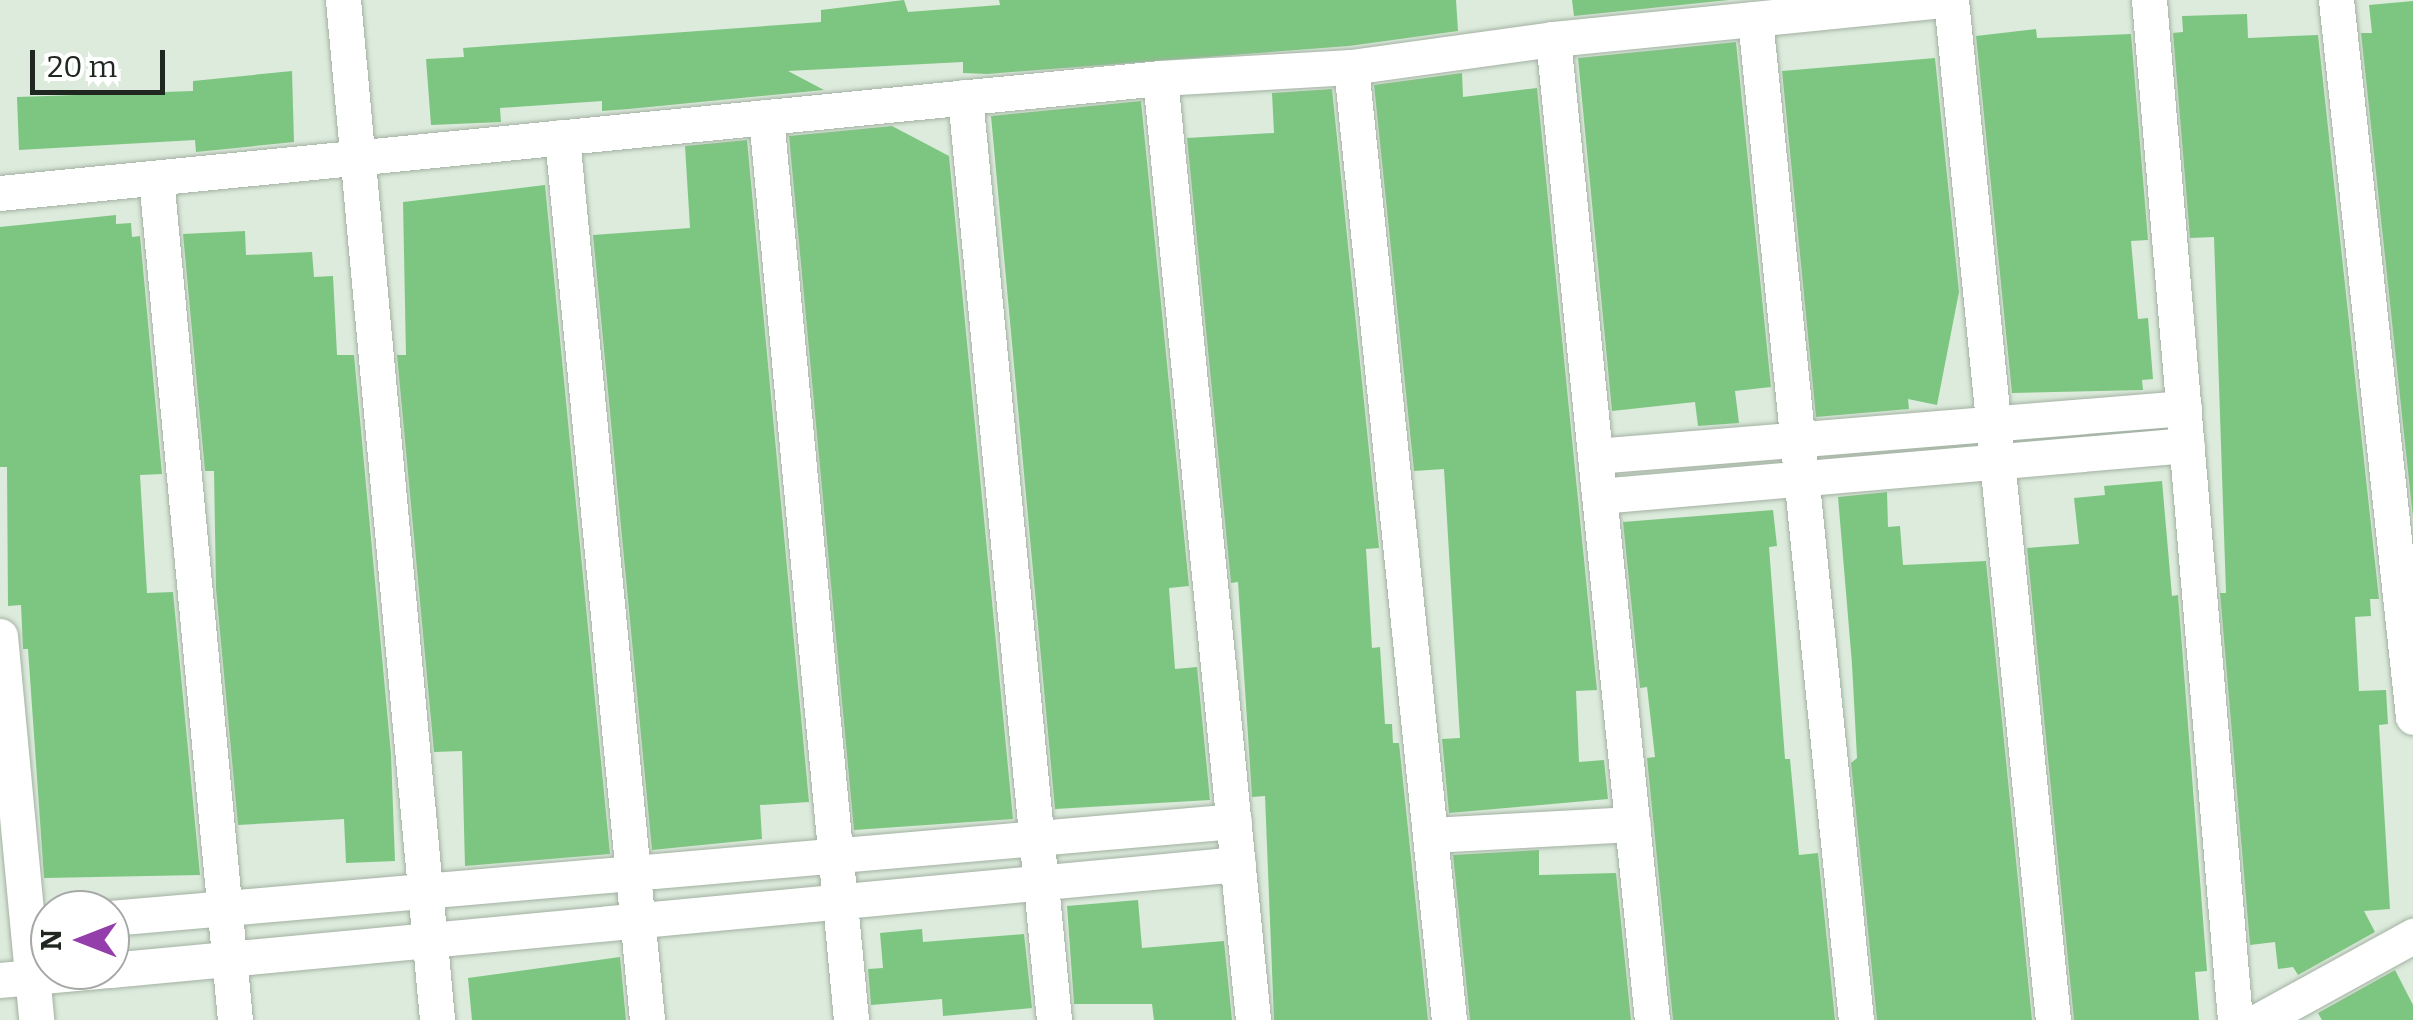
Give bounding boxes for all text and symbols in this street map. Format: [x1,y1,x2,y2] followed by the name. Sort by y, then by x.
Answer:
[35,30,170,92] scale bar
[47,49,117,85] text: 20 m
[30,890,130,990] north arrow
[35,929,68,951] text: N

